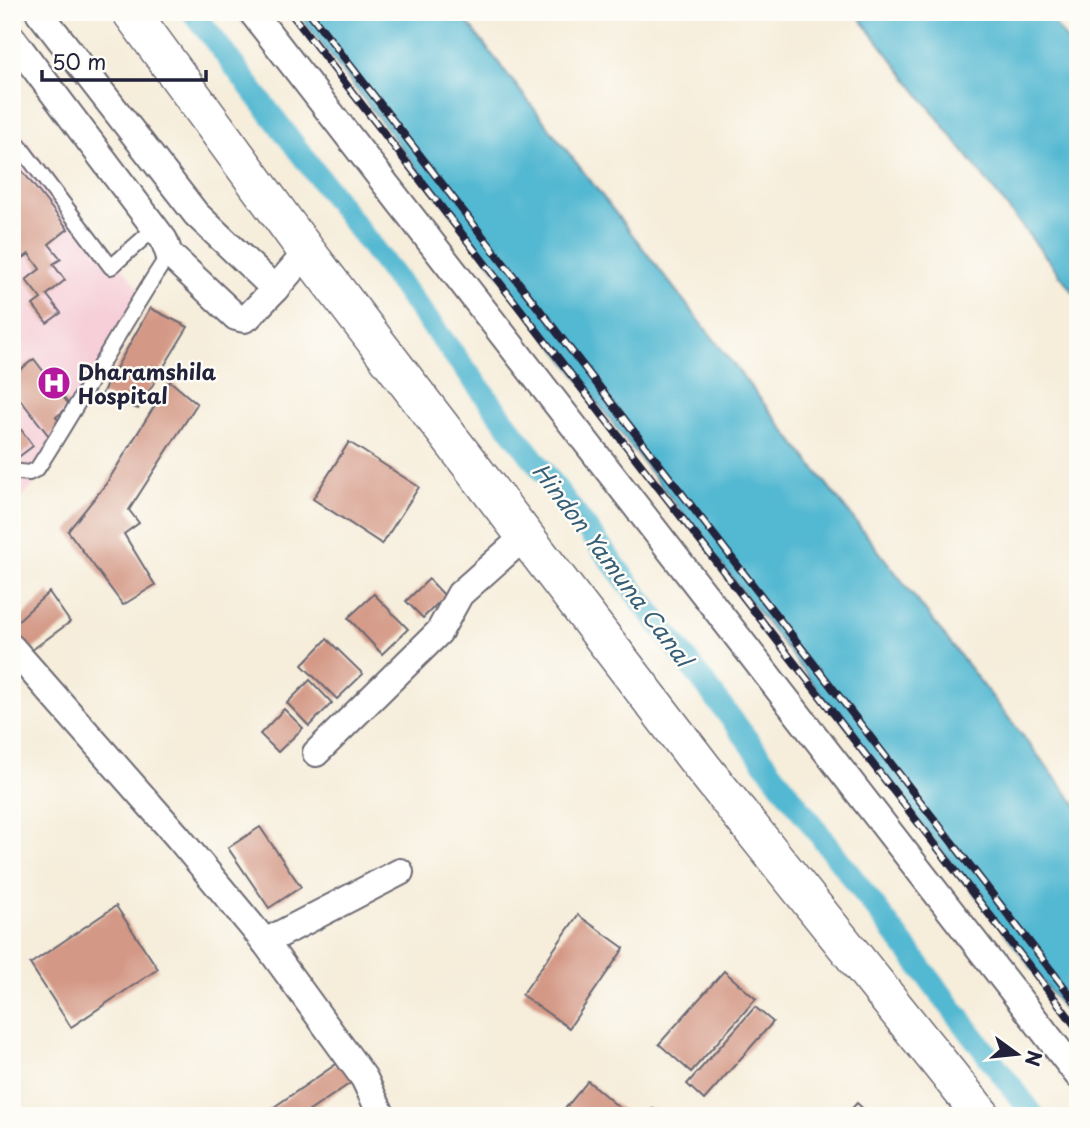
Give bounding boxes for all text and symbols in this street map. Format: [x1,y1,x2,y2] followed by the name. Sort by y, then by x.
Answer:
[42,38,206,82] scale bar
[52,45,106,77] text: 50 m
[78,355,217,411] place label: Dharamshila Hospital
[35,364,73,402] hospital icon: Dharamshila Hospital
[525,455,704,676] water label: Hindon Yamuna Canal
[982,1020,1052,1090] north arrow
[1019,1048,1050,1070] text: N

